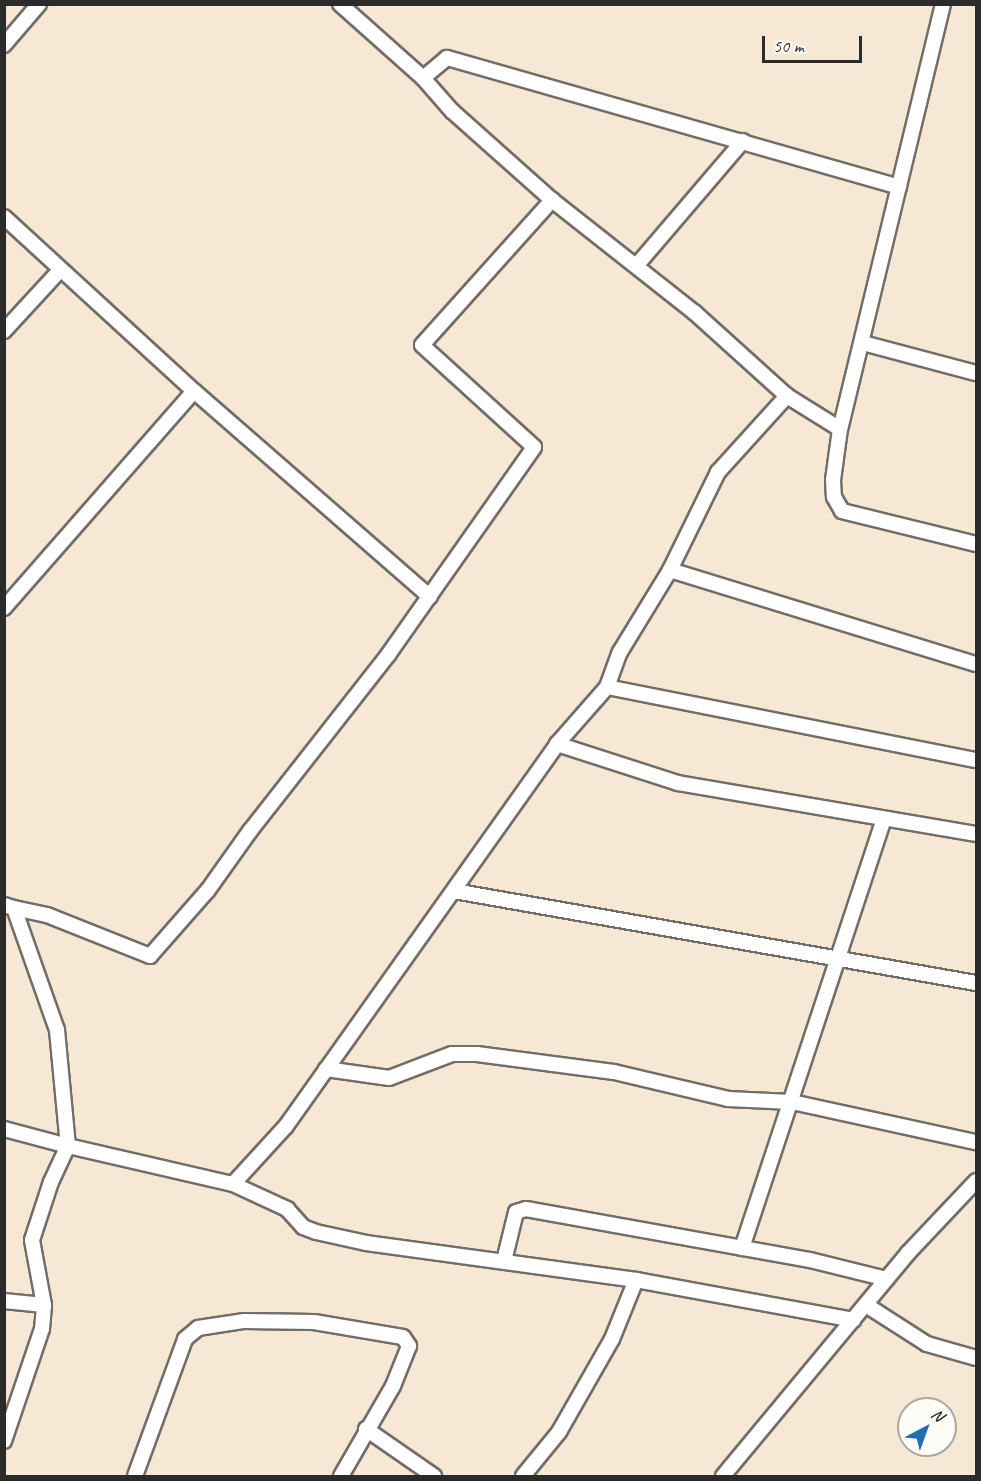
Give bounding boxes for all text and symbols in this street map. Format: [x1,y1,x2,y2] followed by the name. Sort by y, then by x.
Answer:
[765,24,866,62] scale bar
[773,35,804,57] text: 50 m
[897,1397,957,1457] north arrow
[927,1404,948,1426] text: N

